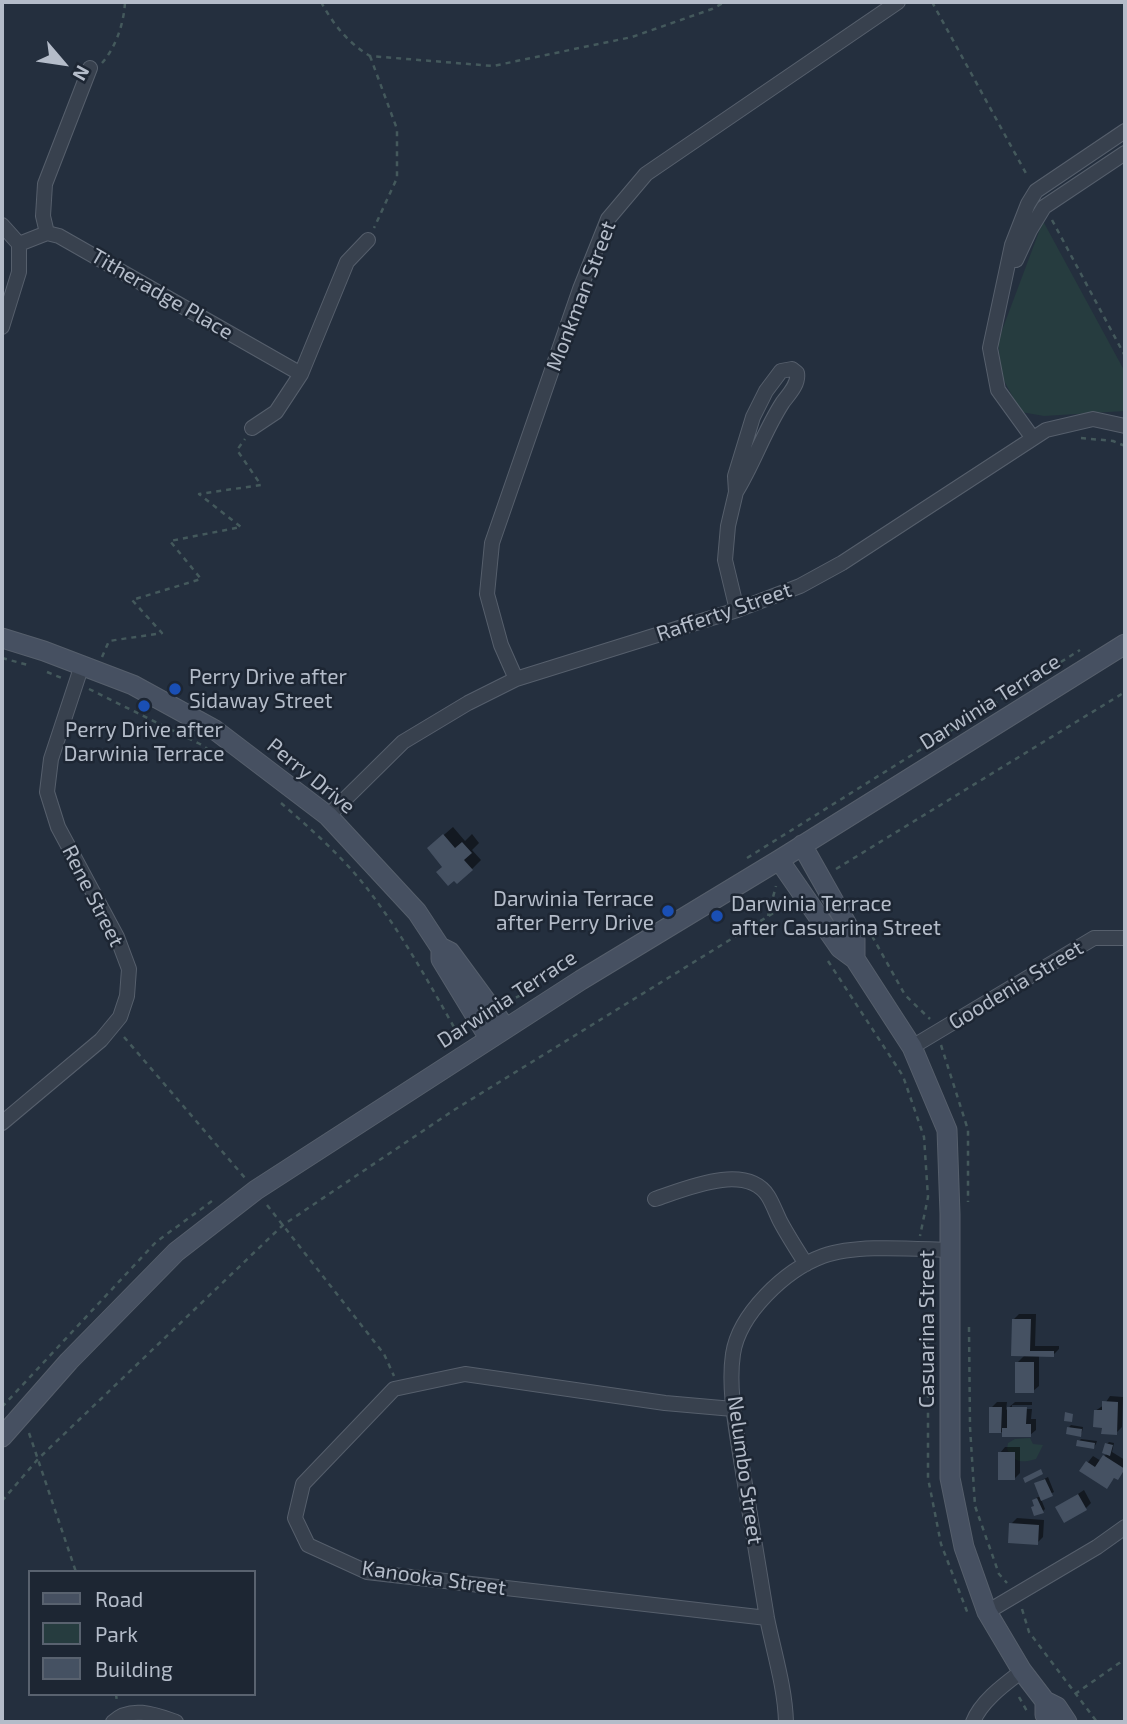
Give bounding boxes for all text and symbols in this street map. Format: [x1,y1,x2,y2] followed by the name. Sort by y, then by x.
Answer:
[28,28,98,98] north arrow
[68,62,95,85] text: N
[541,218,621,374] street label: Monkman Street
[86,243,238,345] street label: Titheradge Place
[653,577,795,647] street label: Rafferty Street
[915,649,1065,755] street label: Darwinia Terrace
[189,664,347,714] place label: Perry Drive after Sidaway Street
[167,681,183,697] marker: Perry Drive after Sidaway Street
[136,698,152,714] marker: Perry Drive after Darwinia Terrace
[64,717,224,767] place label: Perry Drive after Darwinia Terrace
[262,733,360,819] street label: Perry Drive
[57,841,129,951] street label: Rene Street
[493,886,654,936] place label: Darwinia Terrace after Perry Drive
[731,891,941,941] place label: Darwinia Terrace after Casuarina Street
[660,903,676,919] marker: Darwinia Terrace after Perry Drive
[709,908,725,924] marker: Darwinia Terrace after Casuarina Street
[944,935,1088,1035] street label: Goodenia Street
[433,945,581,1053] street label: Darwinia Terrace
[914,1250,940,1408] street label: Casuarina Street
[722,1394,768,1546] street label: Nelumbo Street
[360,1555,508,1601] street label: Kanooka Street
[28,1570,256,1696] legend
[95,1586,143,1611] text: Road
[95,1621,138,1646] text: Park
[95,1656,173,1681] text: Building

